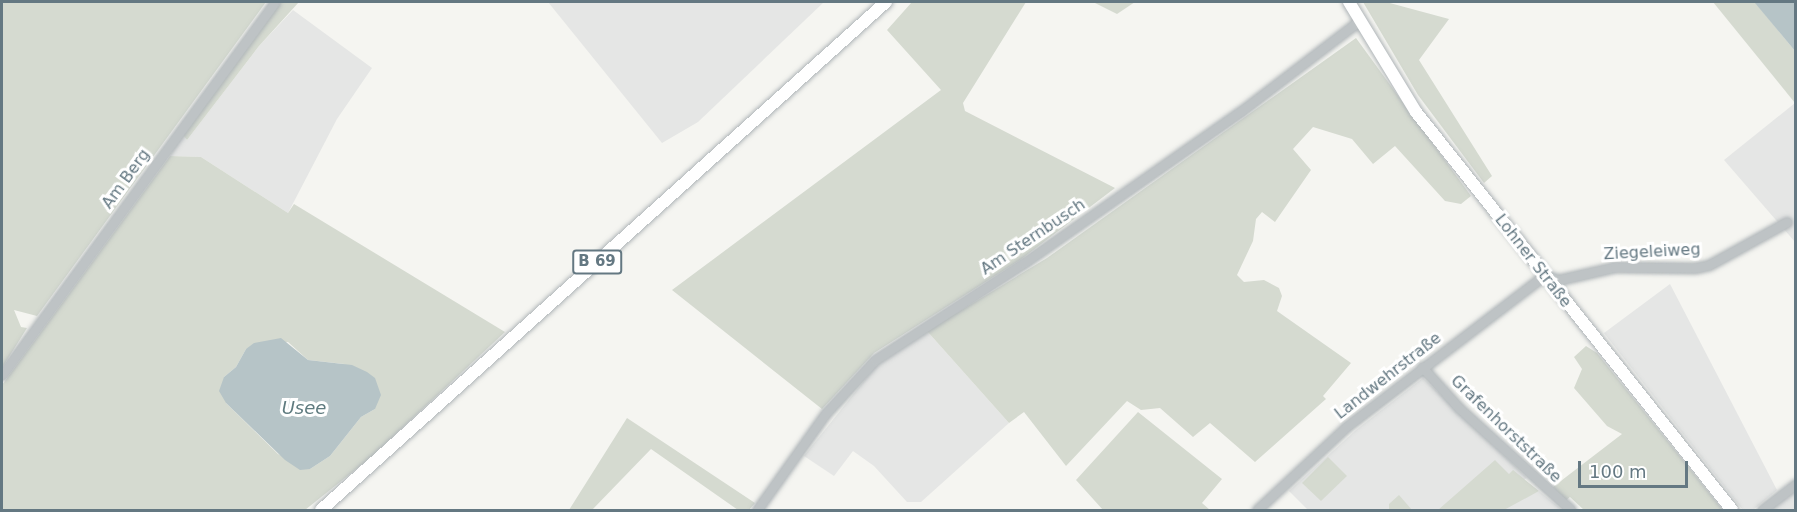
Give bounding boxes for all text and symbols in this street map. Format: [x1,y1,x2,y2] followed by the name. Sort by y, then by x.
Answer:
[98,145,154,213] street label: Am Berg
[977,195,1089,279] street label: Am Sternbusch
[1491,211,1575,311] street label: Lohner Straße
[1603,240,1701,264] street label: Ziegeleiweg
[572,250,622,274] road number: B 69
[1331,329,1445,423] street label: Landwehrstraße
[1447,371,1565,487] street label: Grafenhorststraße
[282,397,326,419] water label: Usee
[1581,449,1690,487] scale bar
[1589,461,1647,482] text: 100 m

